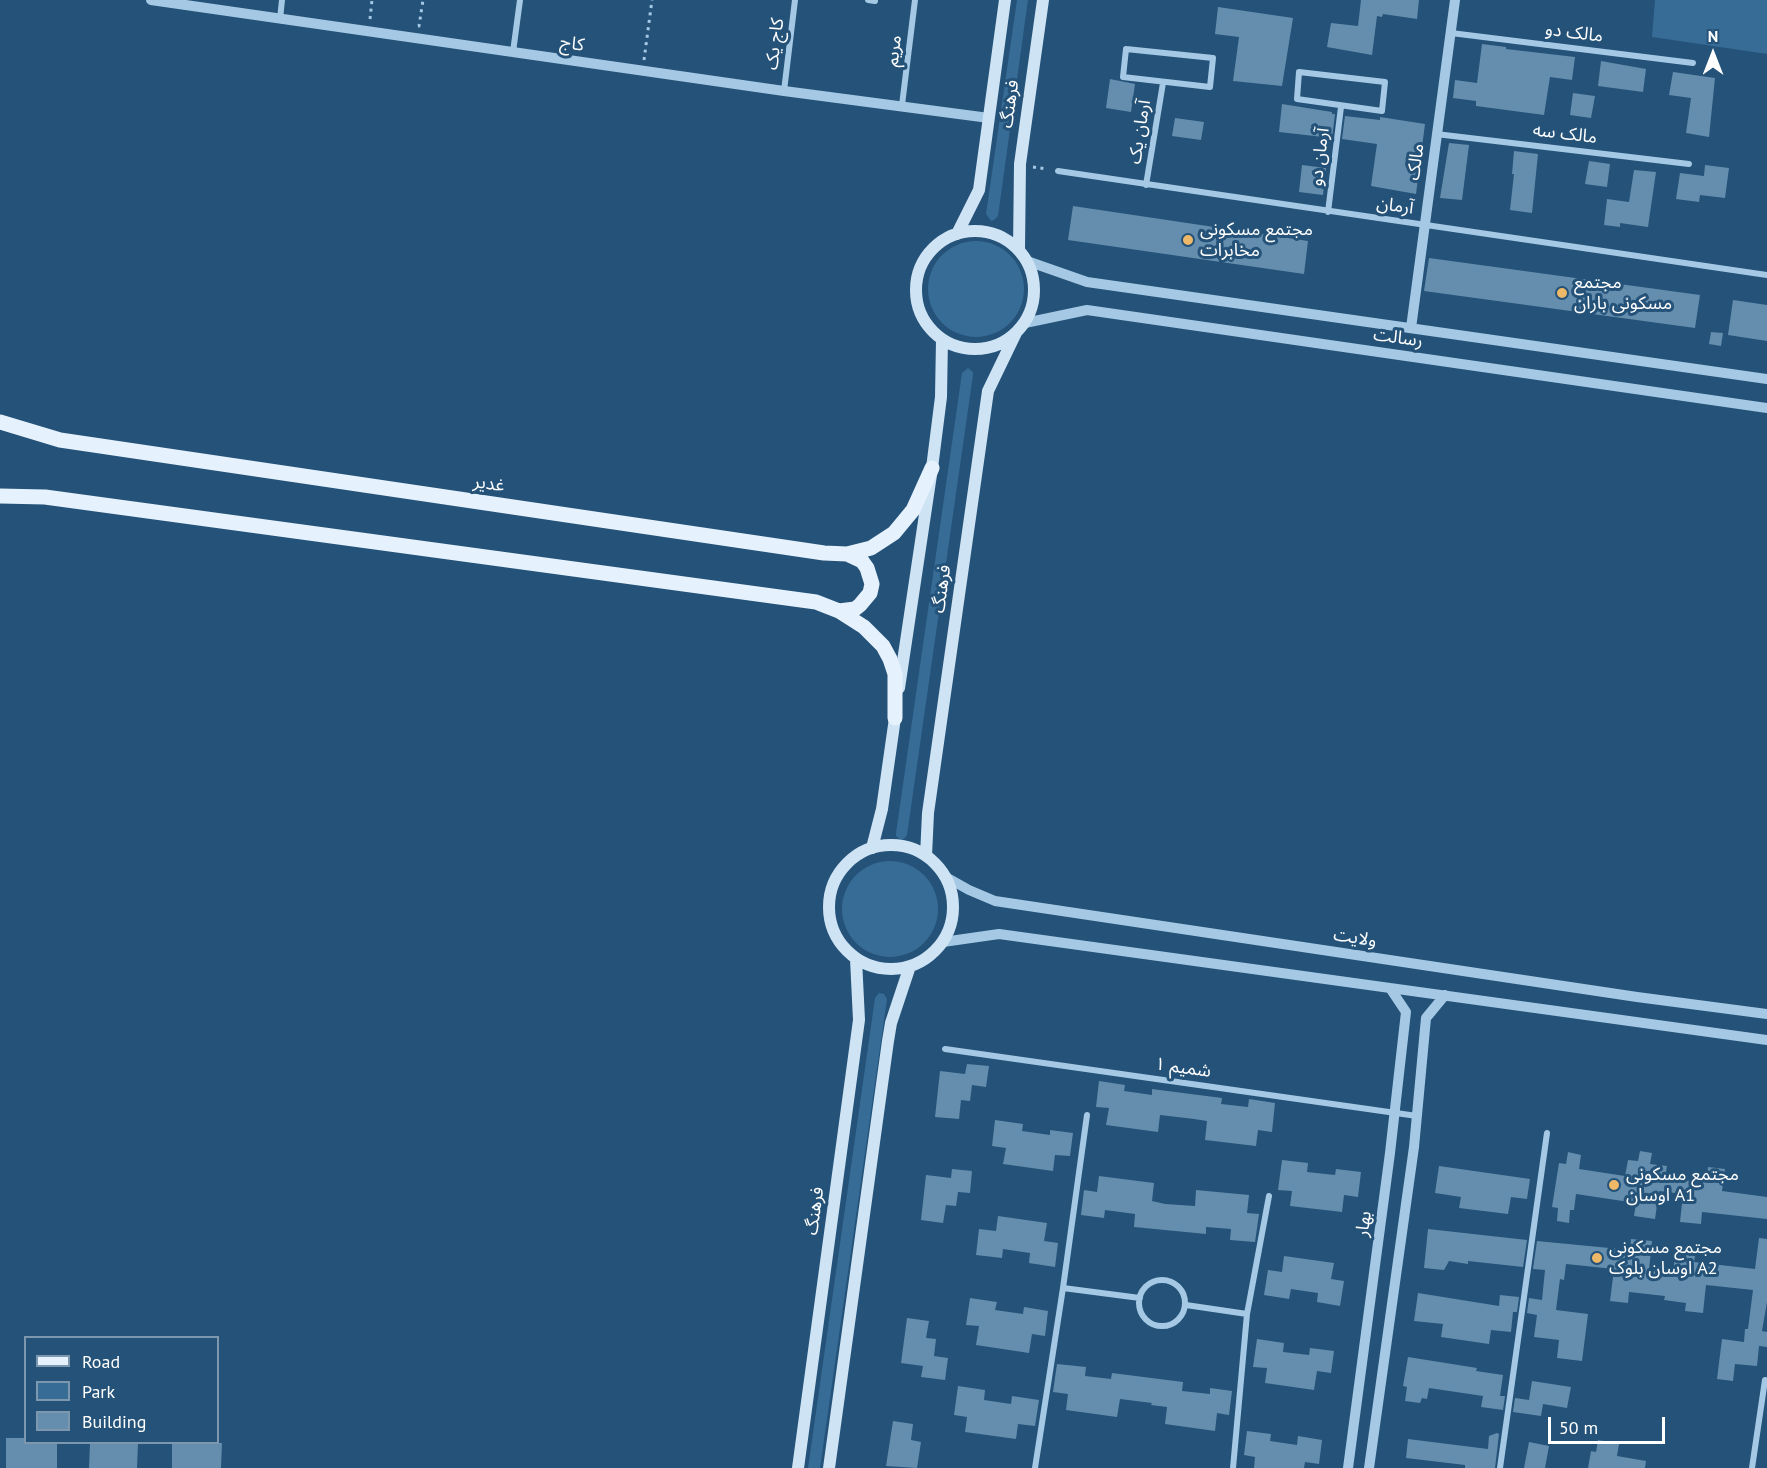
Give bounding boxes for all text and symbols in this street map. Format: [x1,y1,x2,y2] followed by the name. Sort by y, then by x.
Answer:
[761,17,789,71] street label: کاج یک
[1544,19,1604,47] street label: مالک دو
[1683,24,1743,84] north arrow
[1708,26,1718,46] text: N
[559,32,585,56] street label: کاج
[881,34,907,68] street label: مریم
[996,78,1024,130] street label: فرهنگ
[1124,98,1156,166] street label: آرمان یک
[1532,119,1598,149] street label: مالک سه
[1306,127,1334,187] street label: آرمان دو
[1403,142,1429,182] street label: مالک
[1375,193,1415,219] street label: آرمان
[1200,219,1313,262] place label: مجتمع مسکونی مخابرات
[1181,233,1195,247] marker: مجتمع مسکونی مخابرات
[1574,272,1672,314] place label: مجتمع مسکونی باران
[1555,286,1569,300] marker: مجتمع مسکونی باران
[1372,324,1424,352] street label: رسالت
[472,471,506,497] street label: غدیر
[928,563,956,615] street label: فرهنگ
[1332,924,1378,952] street label: ولایت
[1154,1053,1212,1083] street label: شمیم ۱
[1626,1164,1739,1206] place label: مجتمع مسکونی اوسان A1
[1607,1178,1621,1192] marker: مجتمع مسکونی اوسان A1
[801,1185,829,1237] street label: فرهنگ
[1352,1210,1376,1238] street label: بهار
[1609,1237,1722,1280] place label: مجتمع مسکونی اوسان بلوک A2
[1590,1251,1604,1265] marker: مجتمع مسکونی اوسان بلوک A2
[24,1336,219,1444] legend
[82,1350,120,1373] text: Road
[82,1380,115,1403] text: Park
[1551,1405,1668,1443] scale bar
[82,1410,146,1433] text: Building
[1559,1416,1598,1439] text: 50 m

